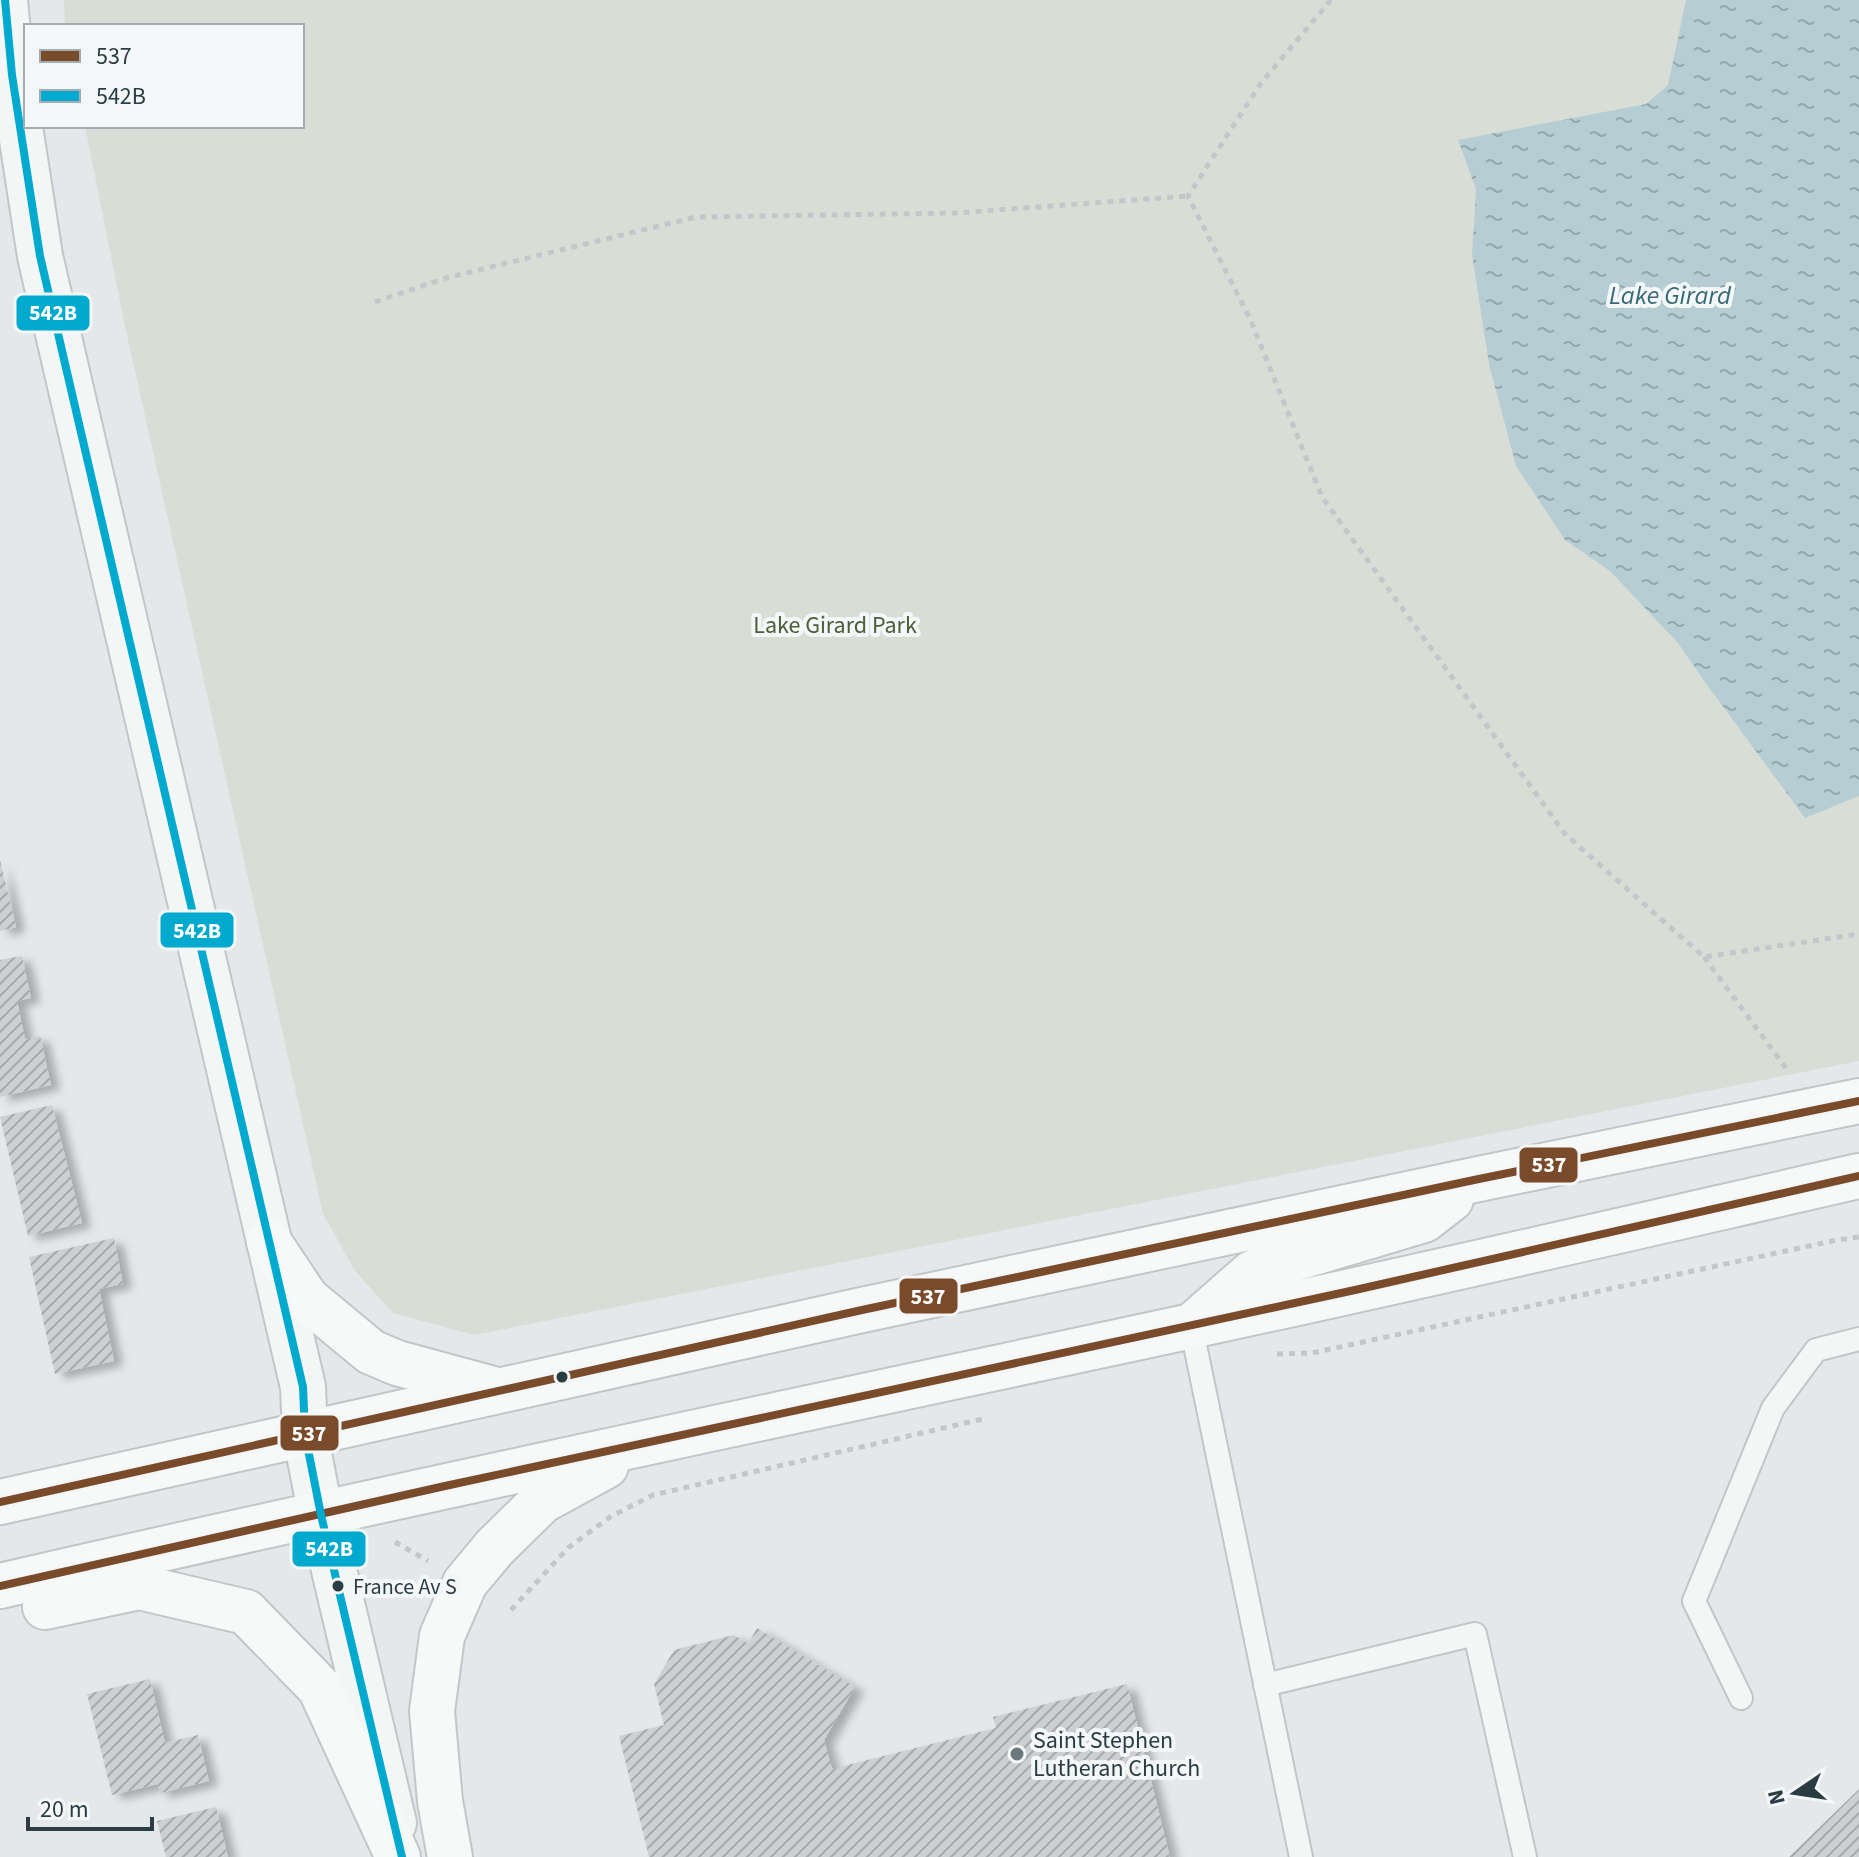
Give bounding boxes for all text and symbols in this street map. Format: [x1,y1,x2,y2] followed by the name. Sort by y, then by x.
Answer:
[24,24,304,128] legend
[96,39,132,74] text: 537
[96,79,146,114] text: 542B
[1609,277,1732,314] water label: Lake Girard
[15,294,91,332] line badge: 542B
[29,297,77,329] text: 542B
[753,608,917,643] park label: Lake Girard Park
[159,911,235,949] line badge: 542B
[173,915,221,947] text: 542B
[1518,1146,1579,1184] line badge: 537
[1532,1149,1566,1181] text: 537
[898,1277,959,1315] line badge: 537
[911,1281,945,1313] text: 537
[554,1369,570,1385] unlabelled marker
[279,1414,340,1452] line badge: 537
[292,1418,326,1450] text: 537
[291,1530,367,1568] line badge: 542B
[305,1533,353,1565] text: 542B
[353,1571,457,1603] place label: France Av S
[330,1578,346,1594] marker: France Av S
[1033,1723,1200,1786] place label: Saint Stephen Lutheran Church
[1008,1745,1026,1763] marker: Saint Stephen Lutheran Church
[1755,1753,1835,1833] north arrow
[28,1781,152,1831] scale bar
[1759,1787,1794,1808] text: N
[40,1792,89,1827] text: 20 m

